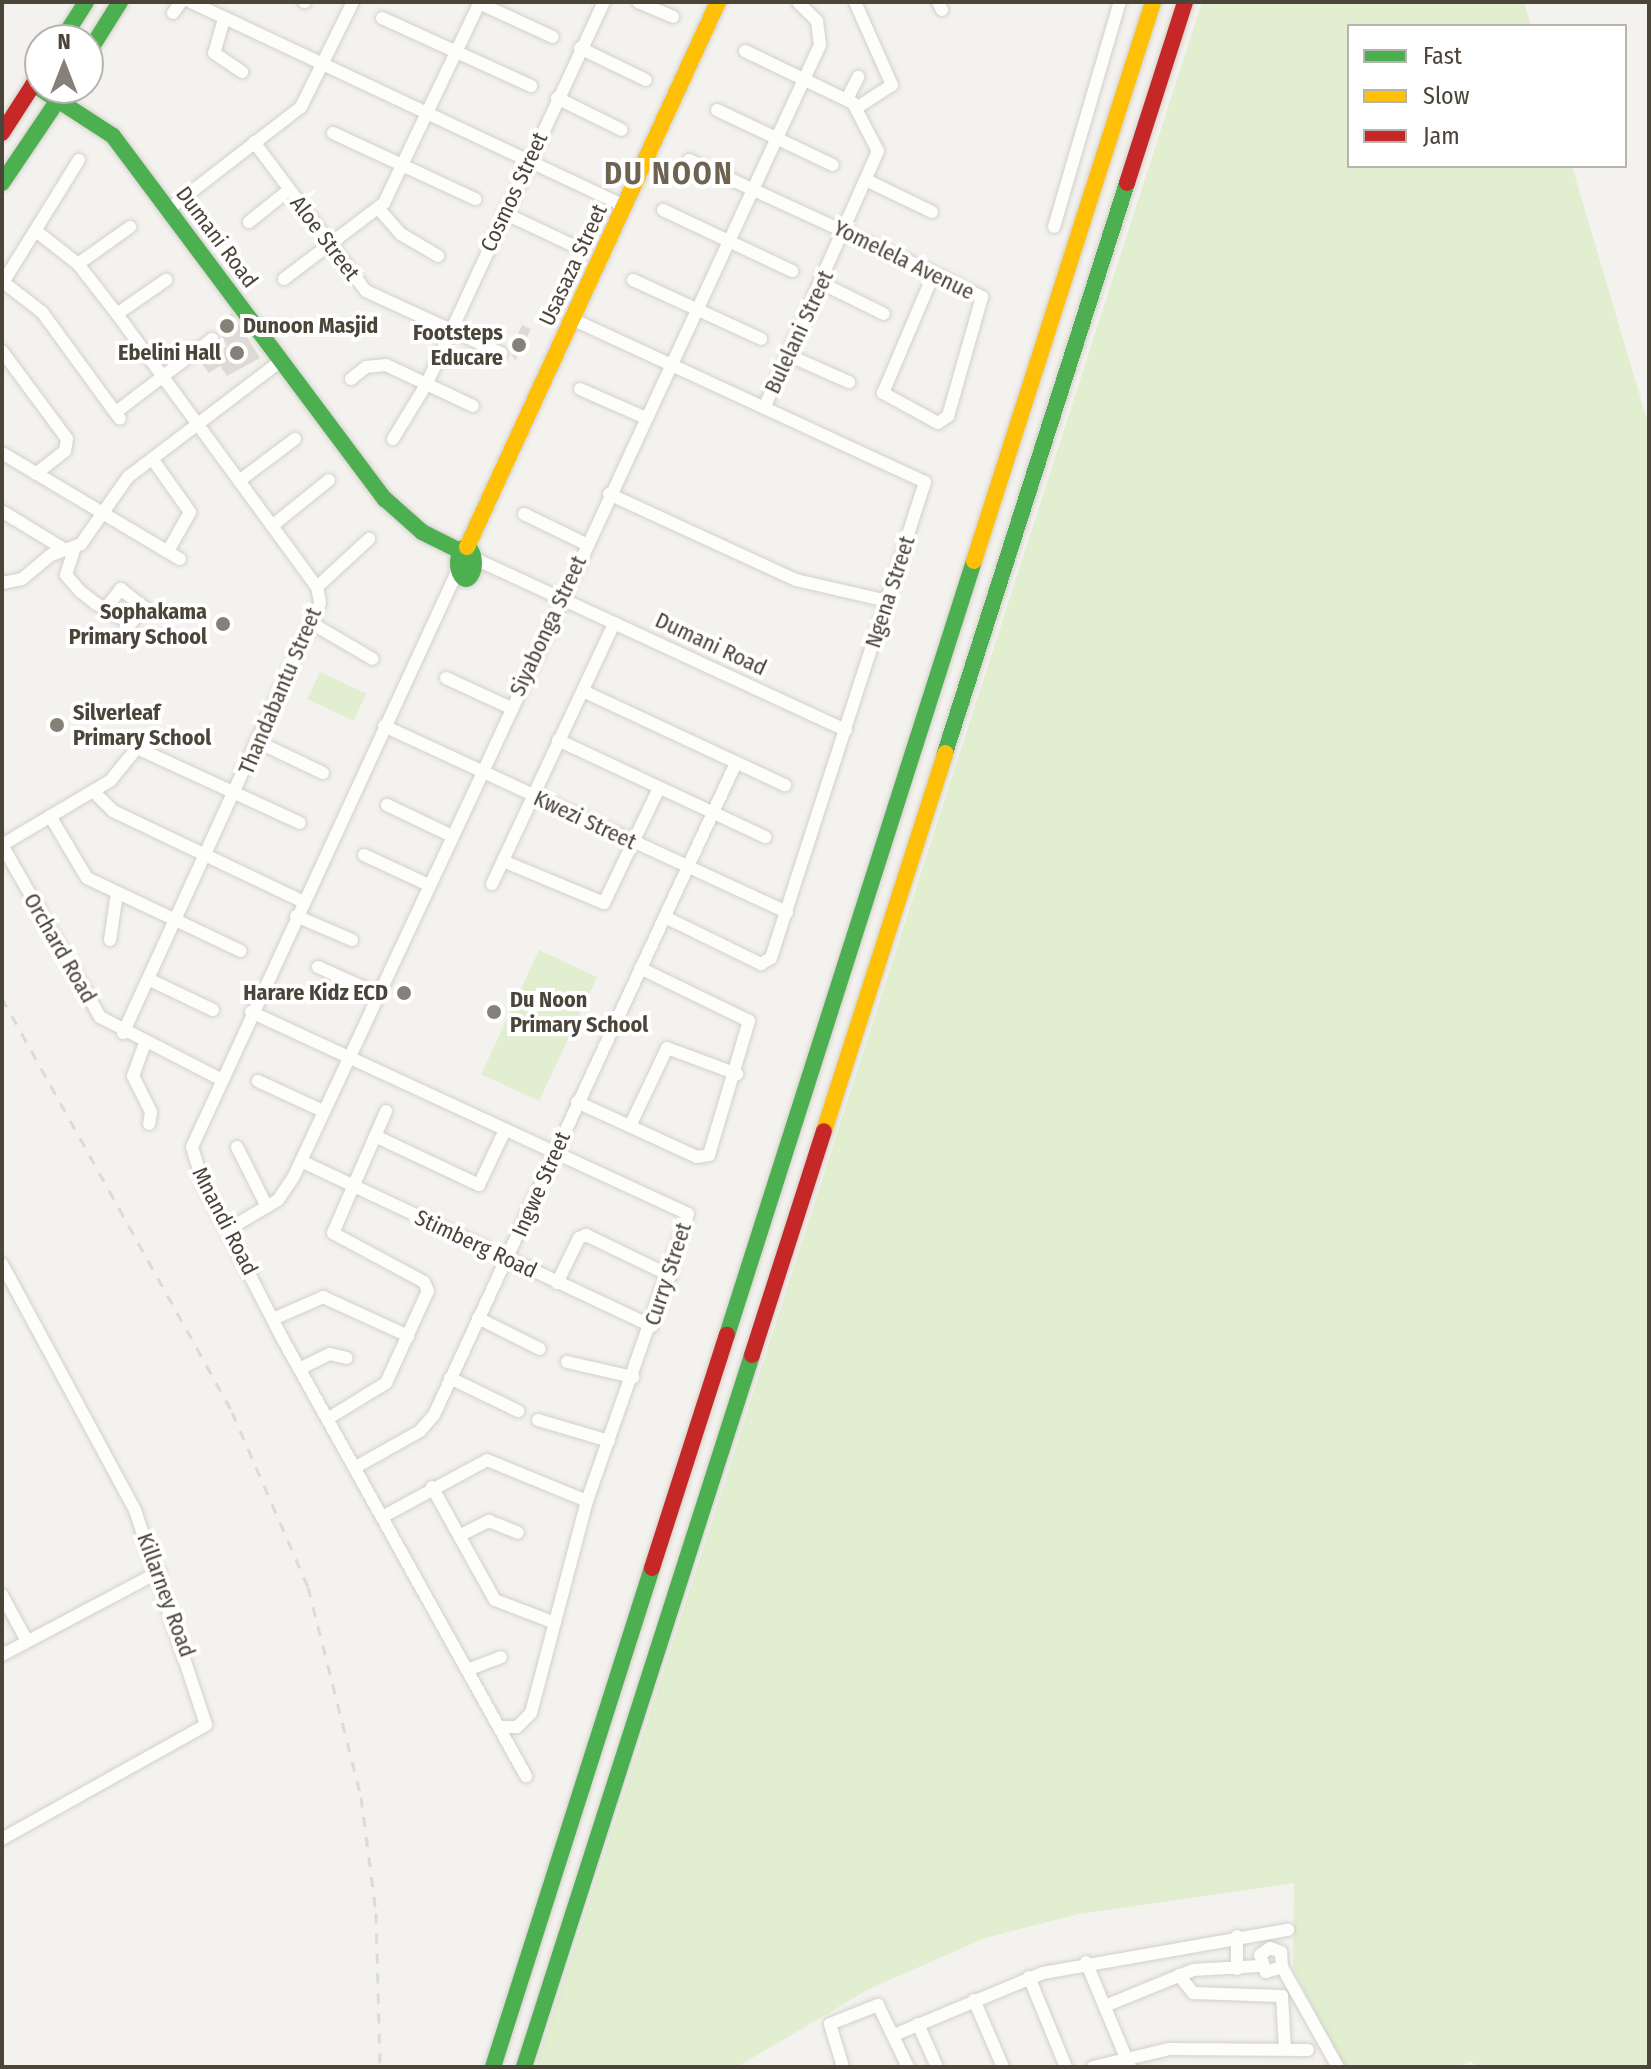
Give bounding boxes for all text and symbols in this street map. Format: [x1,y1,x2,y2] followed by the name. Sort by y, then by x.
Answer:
[24,24,104,104] north arrow
[1347,24,1627,168] legend
[57,28,71,55] text: N
[1423,42,1462,70] text: Fast
[1423,82,1469,110] text: Slow
[1423,122,1460,150] text: Jam
[475,128,553,256] street label: Cosmos Street
[604,156,734,192] district label: DU NOON
[170,181,264,293] street label: Dumani Road
[285,191,365,285] street label: Aloe Street
[533,200,613,330] street label: Usasaza Street
[829,215,979,305] street label: Yomelela Avenue
[759,266,839,398] street label: Bulelani Street
[243,313,378,339] place label: Dunoon Masjid
[218,317,236,335] marker: Dunoon Masjid
[413,319,503,370] place label: Footsteps Educare
[510,336,528,354] marker: Footsteps Educare
[118,340,221,366] place label: Ebelini Hall
[228,344,246,362] marker: Ebelini Hall
[860,533,920,651] street label: Ngena Street
[504,552,592,700] street label: Siyabonga Street
[69,598,207,650] place label: Sophakama Primary School
[233,604,327,778] street label: Thandabantu Street
[651,607,771,681] street label: Dumani Road
[214,615,232,633] marker: Sophakama Primary School
[73,699,211,750] place label: Silverleaf Primary School
[48,716,66,734] marker: Silverleaf Primary School
[529,785,641,855] street label: Kwezi Street
[18,888,102,1008] street label: Orchard Road
[243,980,388,1006] place label: Harare Kidz ECD
[395,984,413,1002] marker: Harare Kidz ECD
[510,986,648,1038] place label: Du Noon Primary School
[485,1003,503,1021] marker: Du Noon Primary School
[506,1127,576,1241] street label: Ingwe Street
[187,1163,263,1279] street label: Mnandi Road
[411,1204,541,1284] street label: Stimberg Road
[639,1219,697,1329] street label: Curry Street
[131,1529,201,1661] street label: Killarney Road

